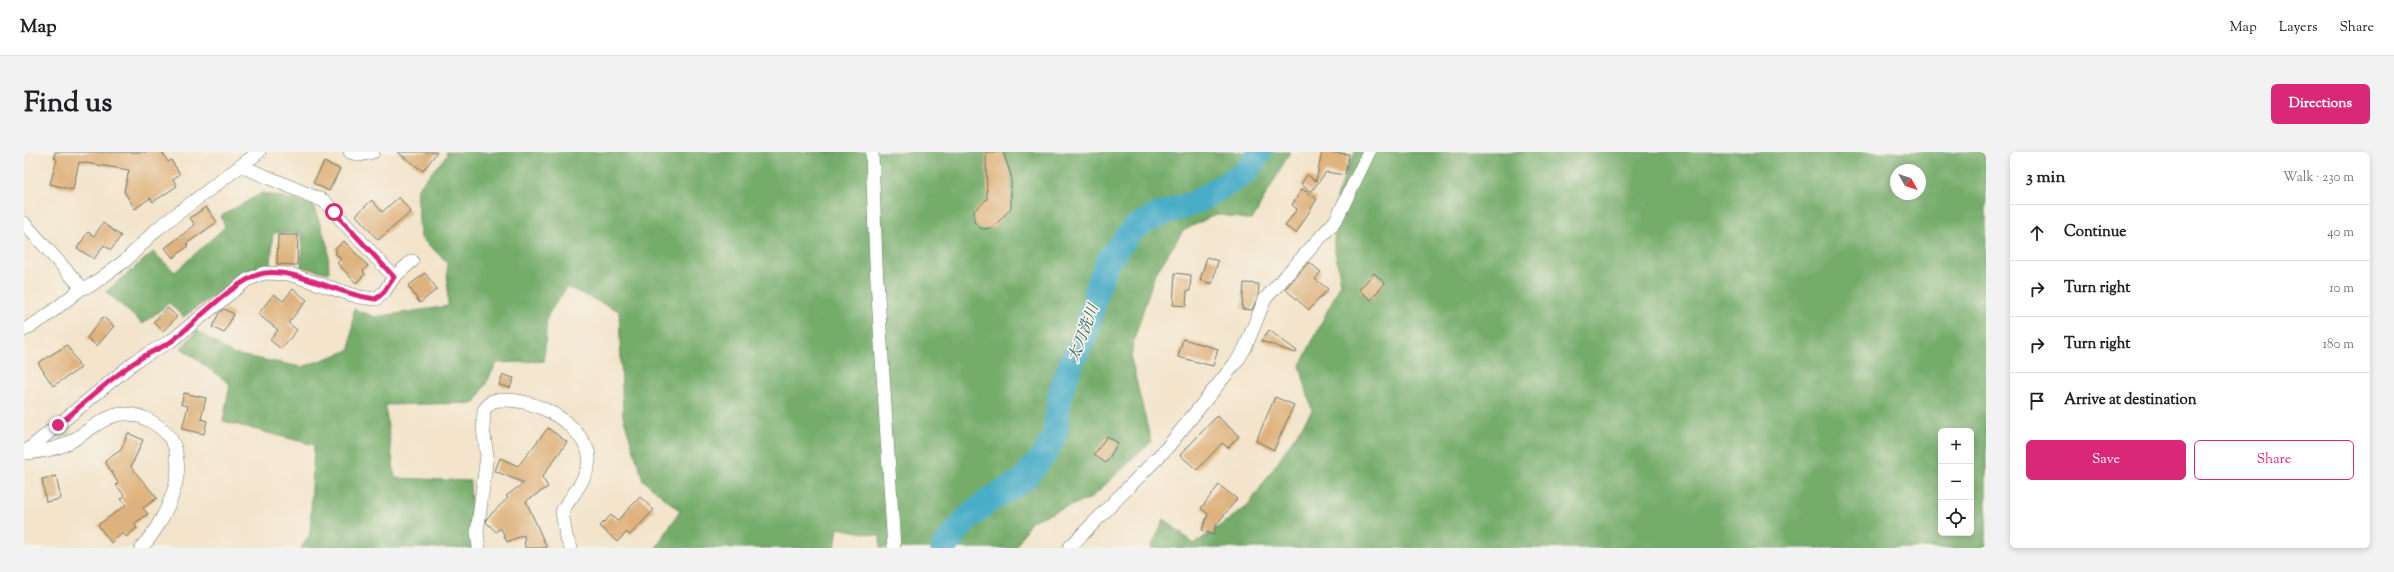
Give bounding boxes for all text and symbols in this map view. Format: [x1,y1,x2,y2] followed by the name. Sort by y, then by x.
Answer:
[20,14,57,41] text: Map
[2230,18,2257,38] text: Map
[2279,18,2317,38] text: Layers
[2339,18,2374,38] text: Share
[24,84,112,124] text: Find us
[2271,84,2370,124] button: Directions
[1890,164,1926,200] north arrow
[2026,166,2065,190] text: 3 min
[2283,169,2354,187] text: Walk · 230 m
[325,203,343,221] route start
[2026,222,2048,244] icon: ahead
[2064,222,2126,243] text: Continue
[2327,224,2354,242] text: 40 m
[2026,278,2048,300] icon: right
[2064,278,2130,299] text: Turn right
[2329,280,2354,298] text: 10 m
[1064,300,1106,365] water label: 太刀洗川
[2026,334,2048,356] icon: right
[2064,334,2130,355] text: Turn right
[2323,336,2354,354] text: 180 m
[2026,390,2048,412] icon: arrive
[2064,390,2197,411] text: Arrive at destination
[49,416,67,434] route end
[1938,428,1974,536] map controls
[1938,428,1974,464] button: +
[2026,440,2186,480] button: Save
[2194,440,2354,480] button: Share
[1938,464,1974,500] button: −
[1938,500,1974,536] button: locate

